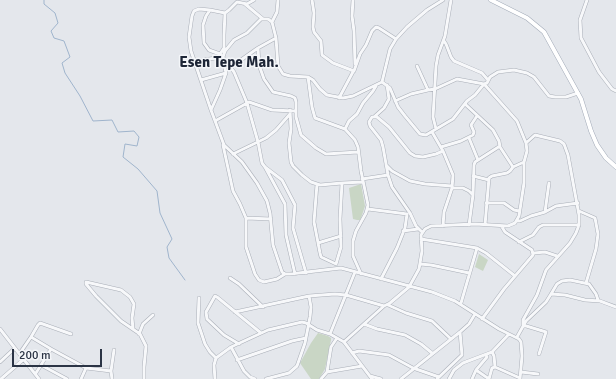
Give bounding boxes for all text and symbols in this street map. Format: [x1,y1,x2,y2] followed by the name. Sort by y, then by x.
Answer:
[179,54,279,72] district label: Esen Tepe Mah.
[14,341,104,367] scale bar
[19,348,51,363] text: 200 m

